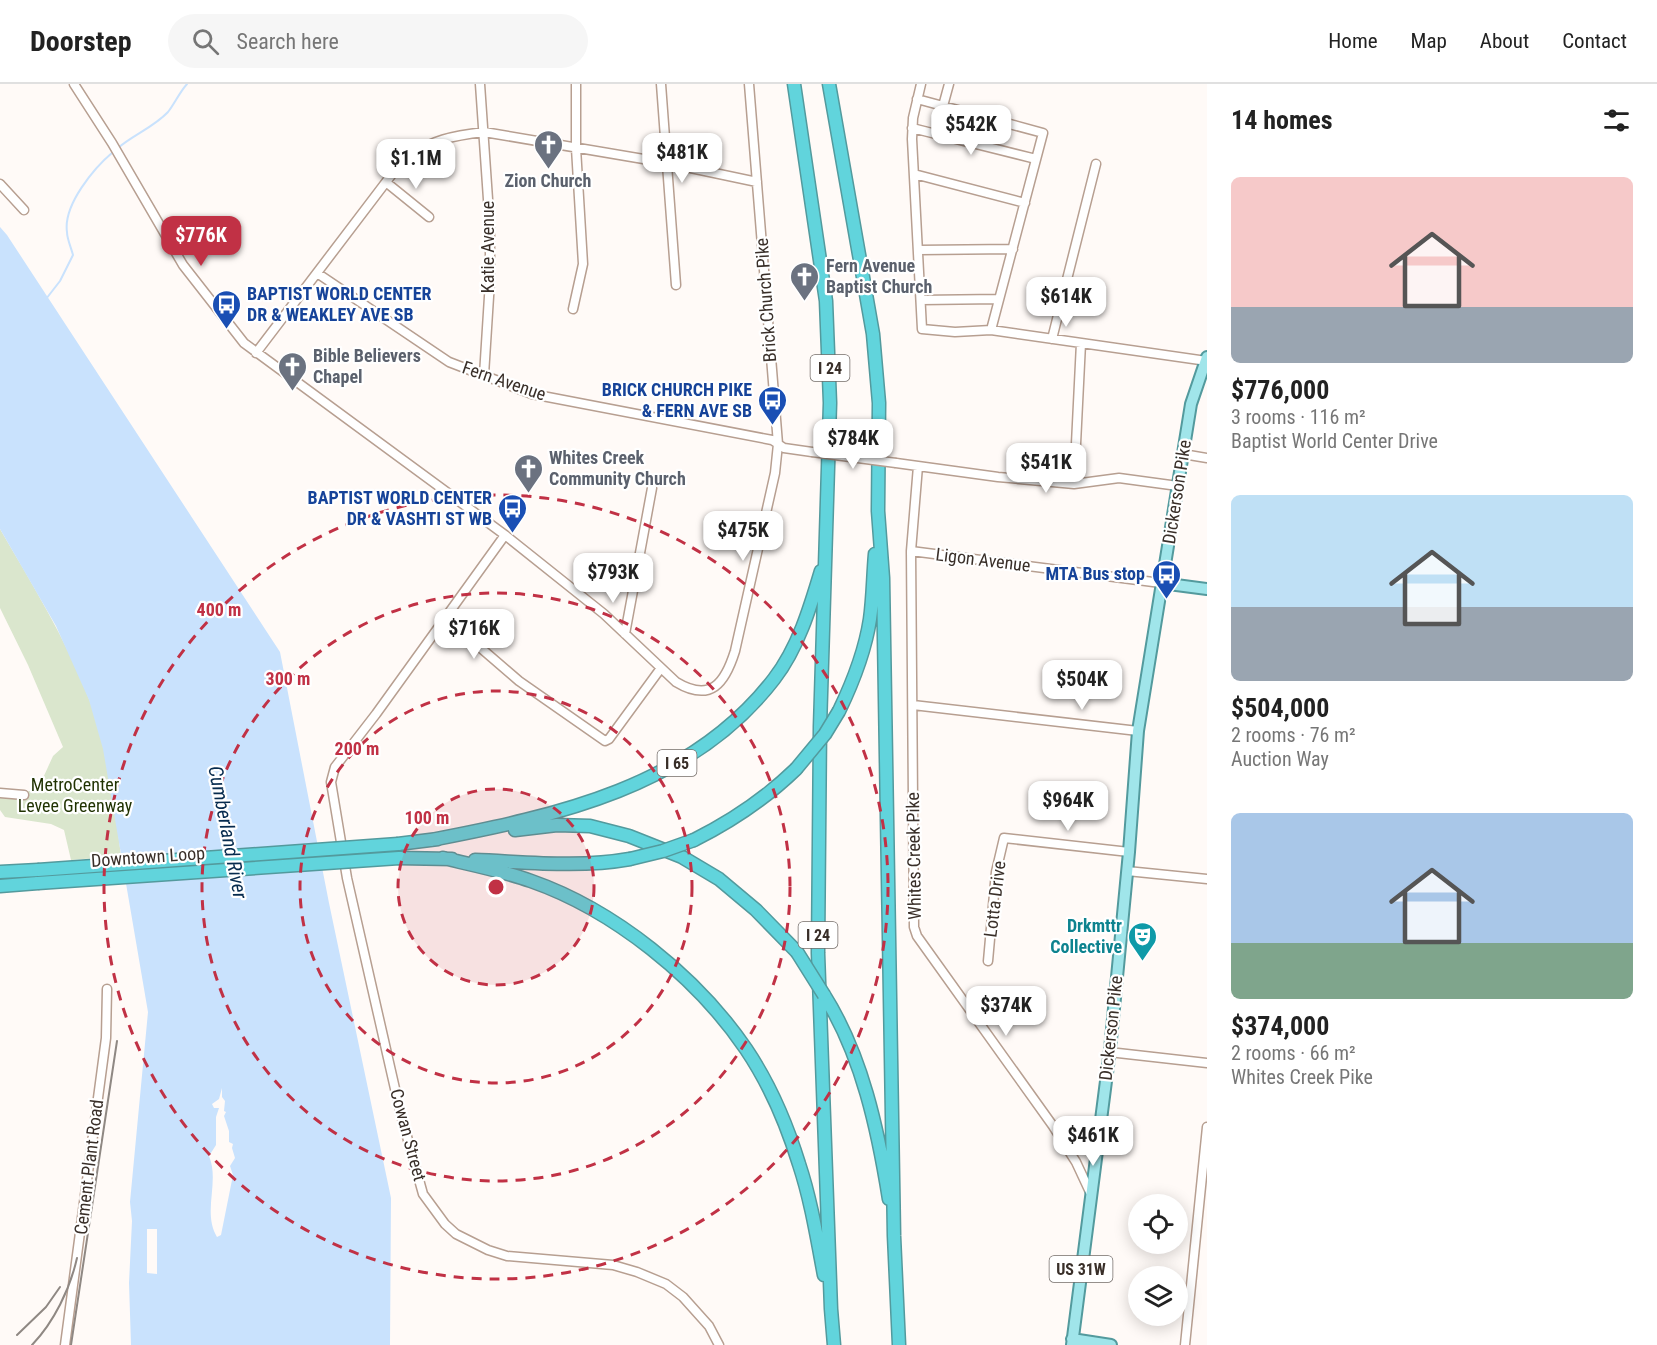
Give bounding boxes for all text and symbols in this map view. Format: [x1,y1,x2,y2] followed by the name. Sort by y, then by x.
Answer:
[168,14,588,68] search box
[30,25,132,58] text: Doorstep
[189,25,222,58] icon: search
[237,29,339,54] text: Search here
[1328,29,1378,53] text: Home
[1411,29,1447,53] text: Map
[1480,29,1529,53] text: About
[1562,29,1627,53] text: Contact
[1600,104,1633,137] icon: filters
[929,105,1013,156] pin: $542K
[1231,105,1333,135] text: 14 homes
[945,112,997,136] text: $542K
[532,128,564,170] church icon: Zion Church
[640,133,724,184] pin: $481K
[374,139,458,190] pin: $1.1M
[656,140,708,164] text: $481K
[390,146,442,170] text: $1.1M
[505,170,591,191] place label: Zion Church
[477,201,498,293] street label: Katie Avenue
[159,216,243,267] pin: $776K
[1378,216,1486,324] icon: home
[175,223,227,247] text: $776K
[751,237,780,363] street label: Brick Church Pike
[826,255,932,297] place label: Fern Avenue Baptist Church
[789,260,821,302] church icon: Fern Avenue Baptist Church
[1024,277,1108,328] pin: $614K
[247,283,432,325] place label: BAPTIST WORLD CENTER DR & WEAKLEY AVE SB
[1040,284,1092,308] text: $614K
[210,288,242,330] bus stop icon: BAPTIST WORLD CENTER DR & WEAKLEY AVE SB
[313,345,421,387] place label: Bible Believers Chapel
[276,350,308,392] church icon: Bible Believers Chapel
[810,355,850,381] road number: I 24
[460,356,549,405] street label: Fern Avenue
[1231,375,1329,405] text: $776,000
[602,379,752,421] place label: BRICK CHURCH PIKE & FERN AVE SB
[757,384,789,426] bus stop icon: BRICK CHURCH PIKE & FERN AVE SB
[1231,405,1366,429] text: 3 rooms · 116 m²
[811,419,895,470] pin: $784K
[827,426,879,450] text: $784K
[1231,429,1438,453] text: Baptist World Center Drive
[1158,438,1195,545] street label: Dickerson Pike
[1004,443,1088,494] pin: $541K
[549,447,686,489] place label: Whites Creek Community Church
[1020,450,1072,474] text: $541K
[512,452,544,494] church icon: Whites Creek Community Church
[308,487,492,529] place label: BAPTIST WORLD CENTER DR & VASHTI ST WB
[497,492,529,534] bus stop icon: BAPTIST WORLD CENTER DR & VASHTI ST WB
[701,511,785,562] pin: $475K
[717,518,769,542] text: $475K
[1378,534,1486,642] icon: home
[934,543,1032,576] street label: Ligon Avenue
[571,553,655,604] pin: $793K
[1150,558,1182,600] bus stop icon: MTA Bus stop
[587,560,639,584] text: $793K
[1045,563,1145,584] place label: MTA Bus stop
[197,599,241,620] text: 400 m
[432,609,516,660] pin: $716K
[448,616,500,640] text: $716K
[1040,660,1124,711] pin: $504K
[1056,667,1108,691] text: $504K
[266,668,310,689] text: 300 m
[1231,693,1329,723] text: $504,000
[1231,723,1356,747] text: 2 rooms · 76 m²
[335,738,379,759] text: 200 m
[1231,747,1329,771] text: Auction Way
[658,750,696,776] road number: I 65
[203,764,253,902] water label: Cumberland River
[18,774,133,816] park label: MetroCenter Levee Greenway
[1026,781,1110,832] pin: $964K
[1042,788,1094,812] text: $964K
[902,792,925,920] street label: Whites Creek Pike
[405,807,449,828] text: 100 m
[90,842,206,871] street label: Downtown Loop
[1378,852,1486,960] icon: home
[979,859,1010,938] street label: Lotta Drive
[486,877,506,897] centre of rings
[1050,915,1122,957] place label: Drkmttr Collective
[1127,920,1159,962] theatre icon: Drkmttr Collective
[798,922,838,948] road number: I 24
[1095,975,1126,1081] street label: Dickerson Pike
[964,986,1048,1037] pin: $374K
[980,993,1032,1017] text: $374K
[1231,1011,1329,1041] text: $374,000
[1231,1041,1356,1065] text: 2 rooms · 66 m²
[1231,1065,1373,1089] text: Whites Creek Pike
[386,1086,431,1183] street label: Cowan Street
[70,1098,107,1236] street label: Cement Plant Road
[1051,1116,1135,1167] pin: $461K
[1067,1123,1119,1147] text: $461K
[1128,1194,1188,1326] map controls
[1128,1194,1188,1254] button: locate
[1050,1256,1112,1282] road number: US 31W
[1128,1266,1188,1326] button: layers

